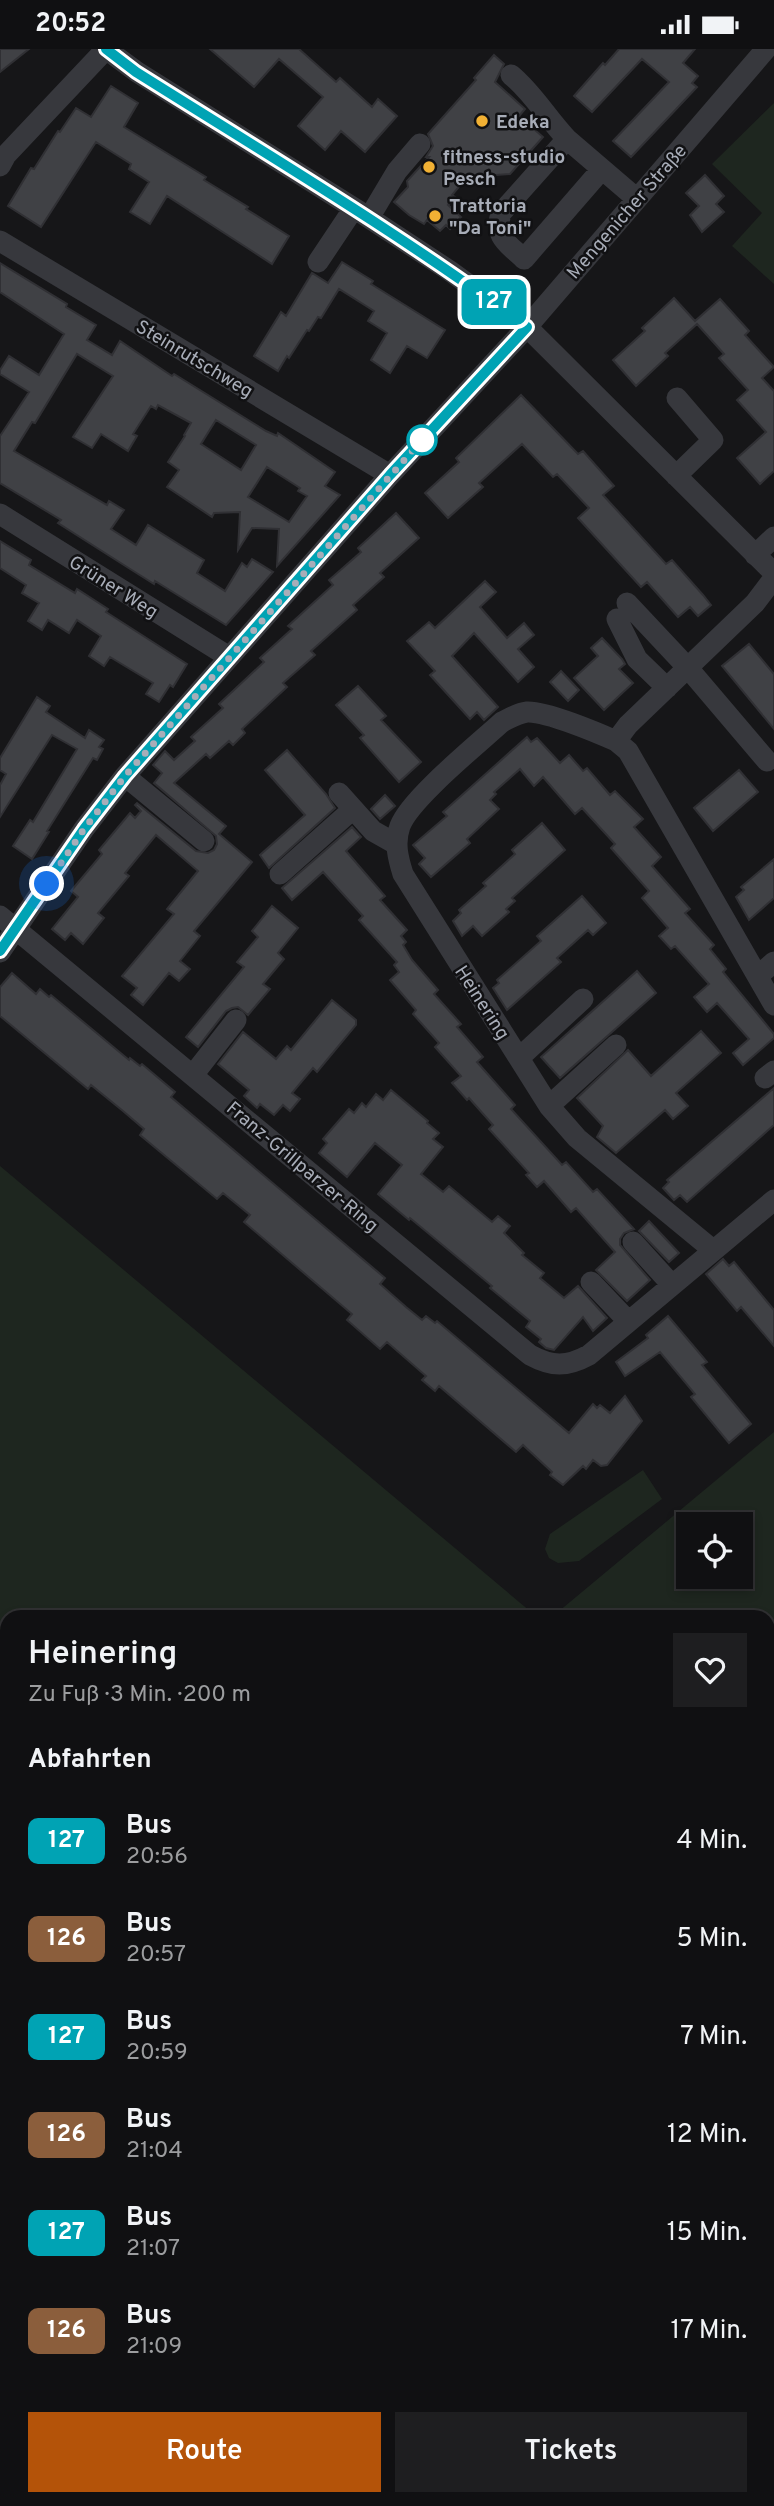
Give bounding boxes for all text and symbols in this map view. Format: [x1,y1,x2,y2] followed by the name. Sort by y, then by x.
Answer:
[35,8,106,41] text: 20:52
[496,111,550,135] place label: Edeka
[474,113,490,129] marker: Edeka
[562,140,693,285] street label: Mengenicher Straße
[443,146,565,192] place label: fitness-studio Pesch
[421,159,437,175] marker: fitness-studio Pesch
[449,195,531,241] place label: Trattoria "Da Toni"
[427,208,443,224] marker: Trattoria "Da Toni"
[454,279,534,325] line badge: 127
[476,287,512,317] text: 127
[131,315,257,404] street label: Steinrutschweg
[407,425,437,455] unlabelled marker
[64,551,162,625] street label: Grüner Weg
[29,866,64,901] your location
[448,961,514,1045] street label: Heinering
[221,1097,383,1238] street label: Franz-Grillparzer-Ring
[676,1512,753,1589] map controls
[676,1512,753,1589] button: locate
[673,1633,747,1707] button: heart
[28,1634,177,1676] text: Heinering
[28,1681,251,1710] text: Zu Fuß · 3 Min. · 200 m
[28,1744,152,1777] text: Abfahrten
[126,1810,172,1843] text: Bus
[677,1825,747,1858] text: 4 Min.
[48,1826,85,1856] text: 127
[126,1843,188,1872] text: 20:56
[126,1908,172,1941] text: Bus
[677,1923,747,1956] text: 5 Min.
[47,1924,86,1954] text: 126
[126,1941,186,1970] text: 20:57
[126,2006,172,2039] text: Bus
[680,2021,747,2054] text: 7 Min.
[48,2022,85,2052] text: 127
[126,2039,188,2068] text: 20:59
[126,2104,172,2137] text: Bus
[667,2119,747,2152] text: 12 Min.
[47,2120,86,2150] text: 126
[126,2137,183,2166] text: 21:04
[126,2202,172,2235] text: Bus
[667,2217,747,2250] text: 15 Min.
[48,2218,85,2248] text: 127
[126,2235,180,2264] text: 21:07
[126,2300,172,2333] text: Bus
[671,2315,747,2348] text: 17 Min.
[47,2316,86,2346] text: 126
[126,2333,182,2362] text: 21:09
[28,2412,381,2492] button: Route
[395,2412,747,2492] button: Tickets

